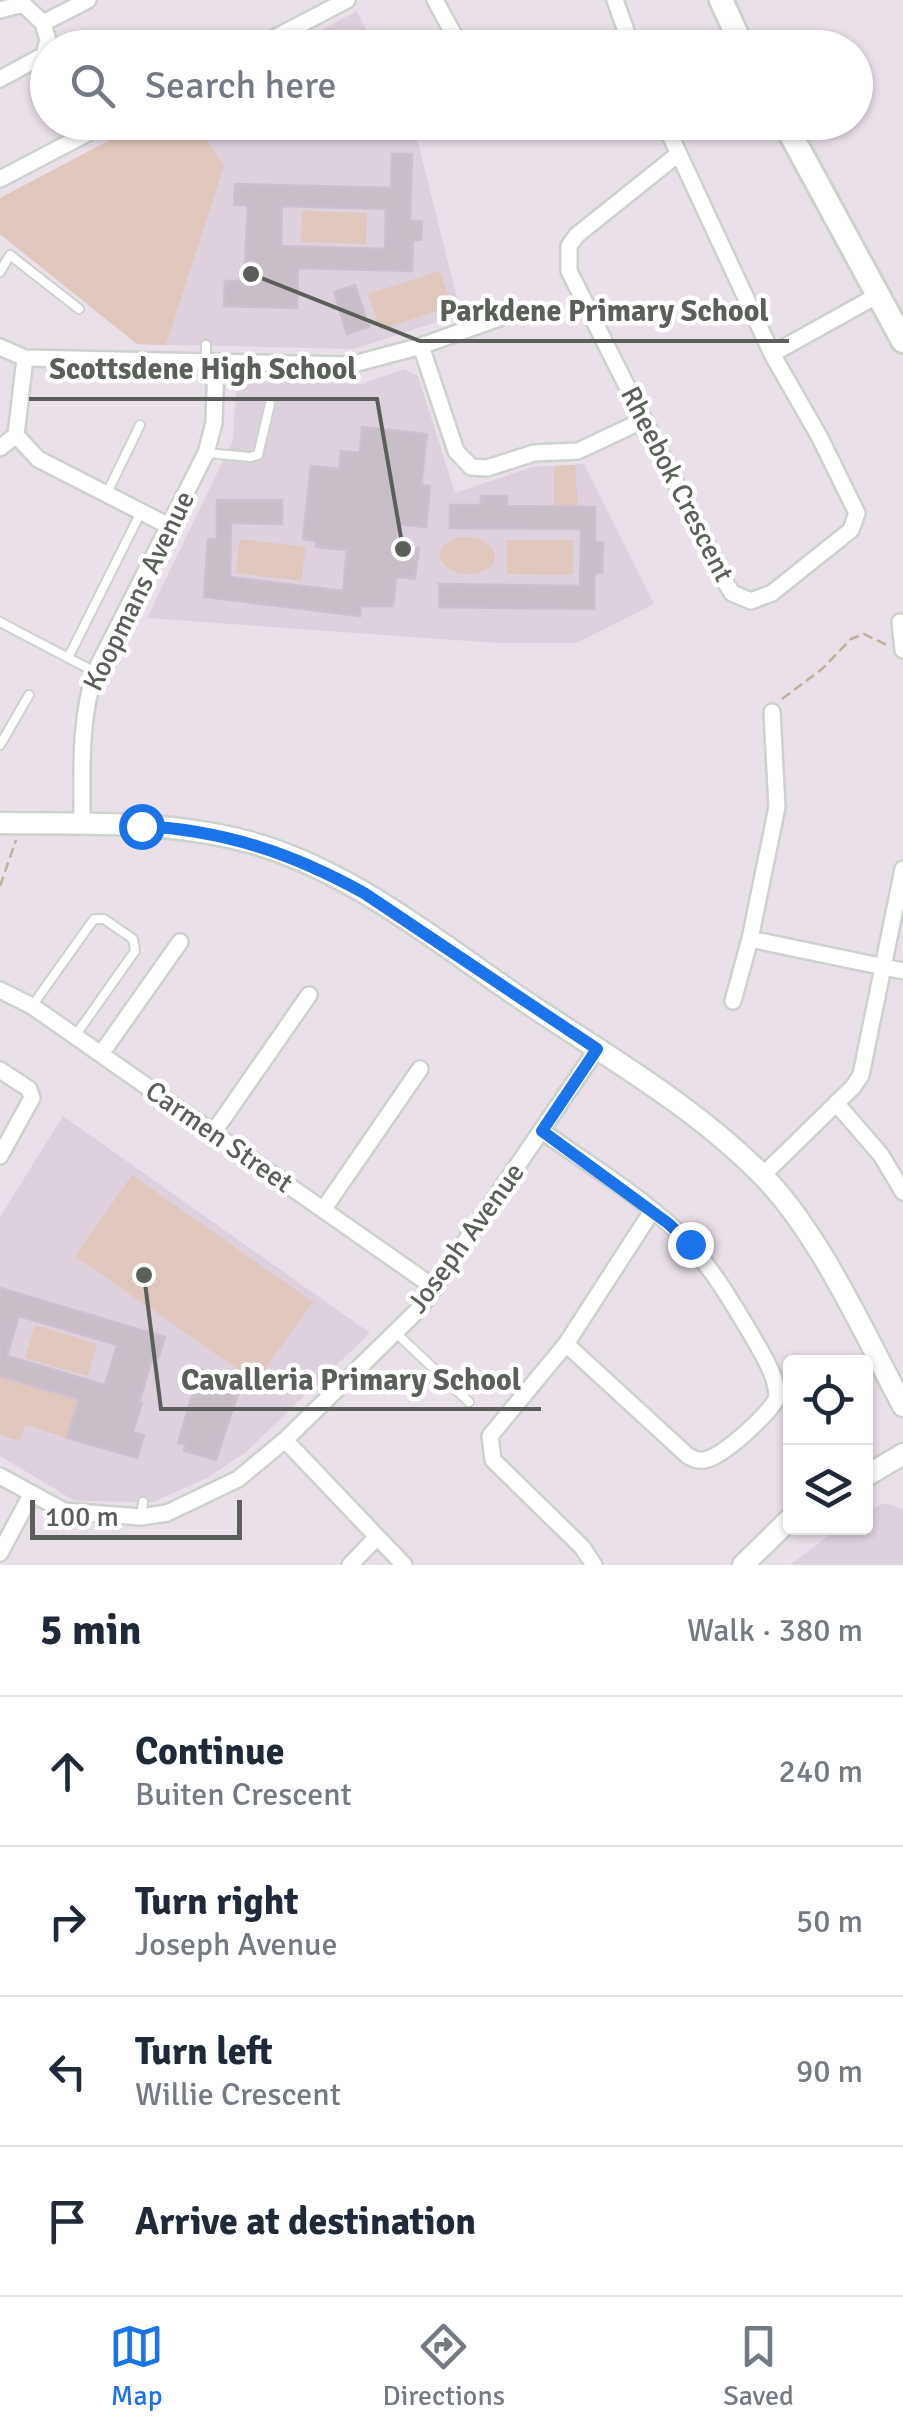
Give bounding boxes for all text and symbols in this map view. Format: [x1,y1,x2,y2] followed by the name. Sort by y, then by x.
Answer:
[30,30,873,140] search box
[65,58,120,113] icon: search
[145,62,337,109] text: Search here
[420,281,789,341] callout: Parkdene Primary School
[439,293,769,330] text: Parkdene Primary School
[29,339,377,399] callout: Scottsdene High School
[49,351,357,388] text: Scottsdene High School
[613,381,741,588] street label: Rheebok Crescent
[76,486,202,696] street label: Koopmans Avenue
[119,804,165,850] route start
[139,1074,299,1200] street label: Carmen Street
[400,1156,532,1320] street label: Joseph Avenue
[668,1222,714,1268] route end
[161,1349,541,1409] callout: Cavalleria Primary School
[783,1355,873,1535] map controls
[783,1355,873,1445] button: locate
[181,1362,521,1399] text: Cavalleria Primary School
[783,1445,873,1535] button: layers
[30,1495,242,1540] scale bar
[45,1500,119,1534] text: 100 m
[40,1605,141,1656] text: 5 min
[687,1611,863,1650] text: Walk · 380 m
[135,1728,285,1775] text: Continue
[40,1744,95,1799] icon: ahead
[779,1752,863,1791] text: 240 m
[135,1775,352,1814] text: Buiten Crescent
[135,1878,299,1925] text: Turn right
[40,1894,95,1949] icon: right
[796,1902,863,1941] text: 50 m
[135,1925,338,1964] text: Joseph Avenue
[135,2028,273,2075] text: Turn left
[40,2044,95,2099] icon: left
[796,2052,863,2091] text: 90 m
[135,2075,341,2114] text: Willie Crescent
[40,2194,95,2249] icon: arrive
[135,2198,476,2245] text: Arrive at destination
[109,2319,164,2413] tab: Map
[383,2319,505,2413] tab: Directions
[723,2319,794,2413] tab: Saved

